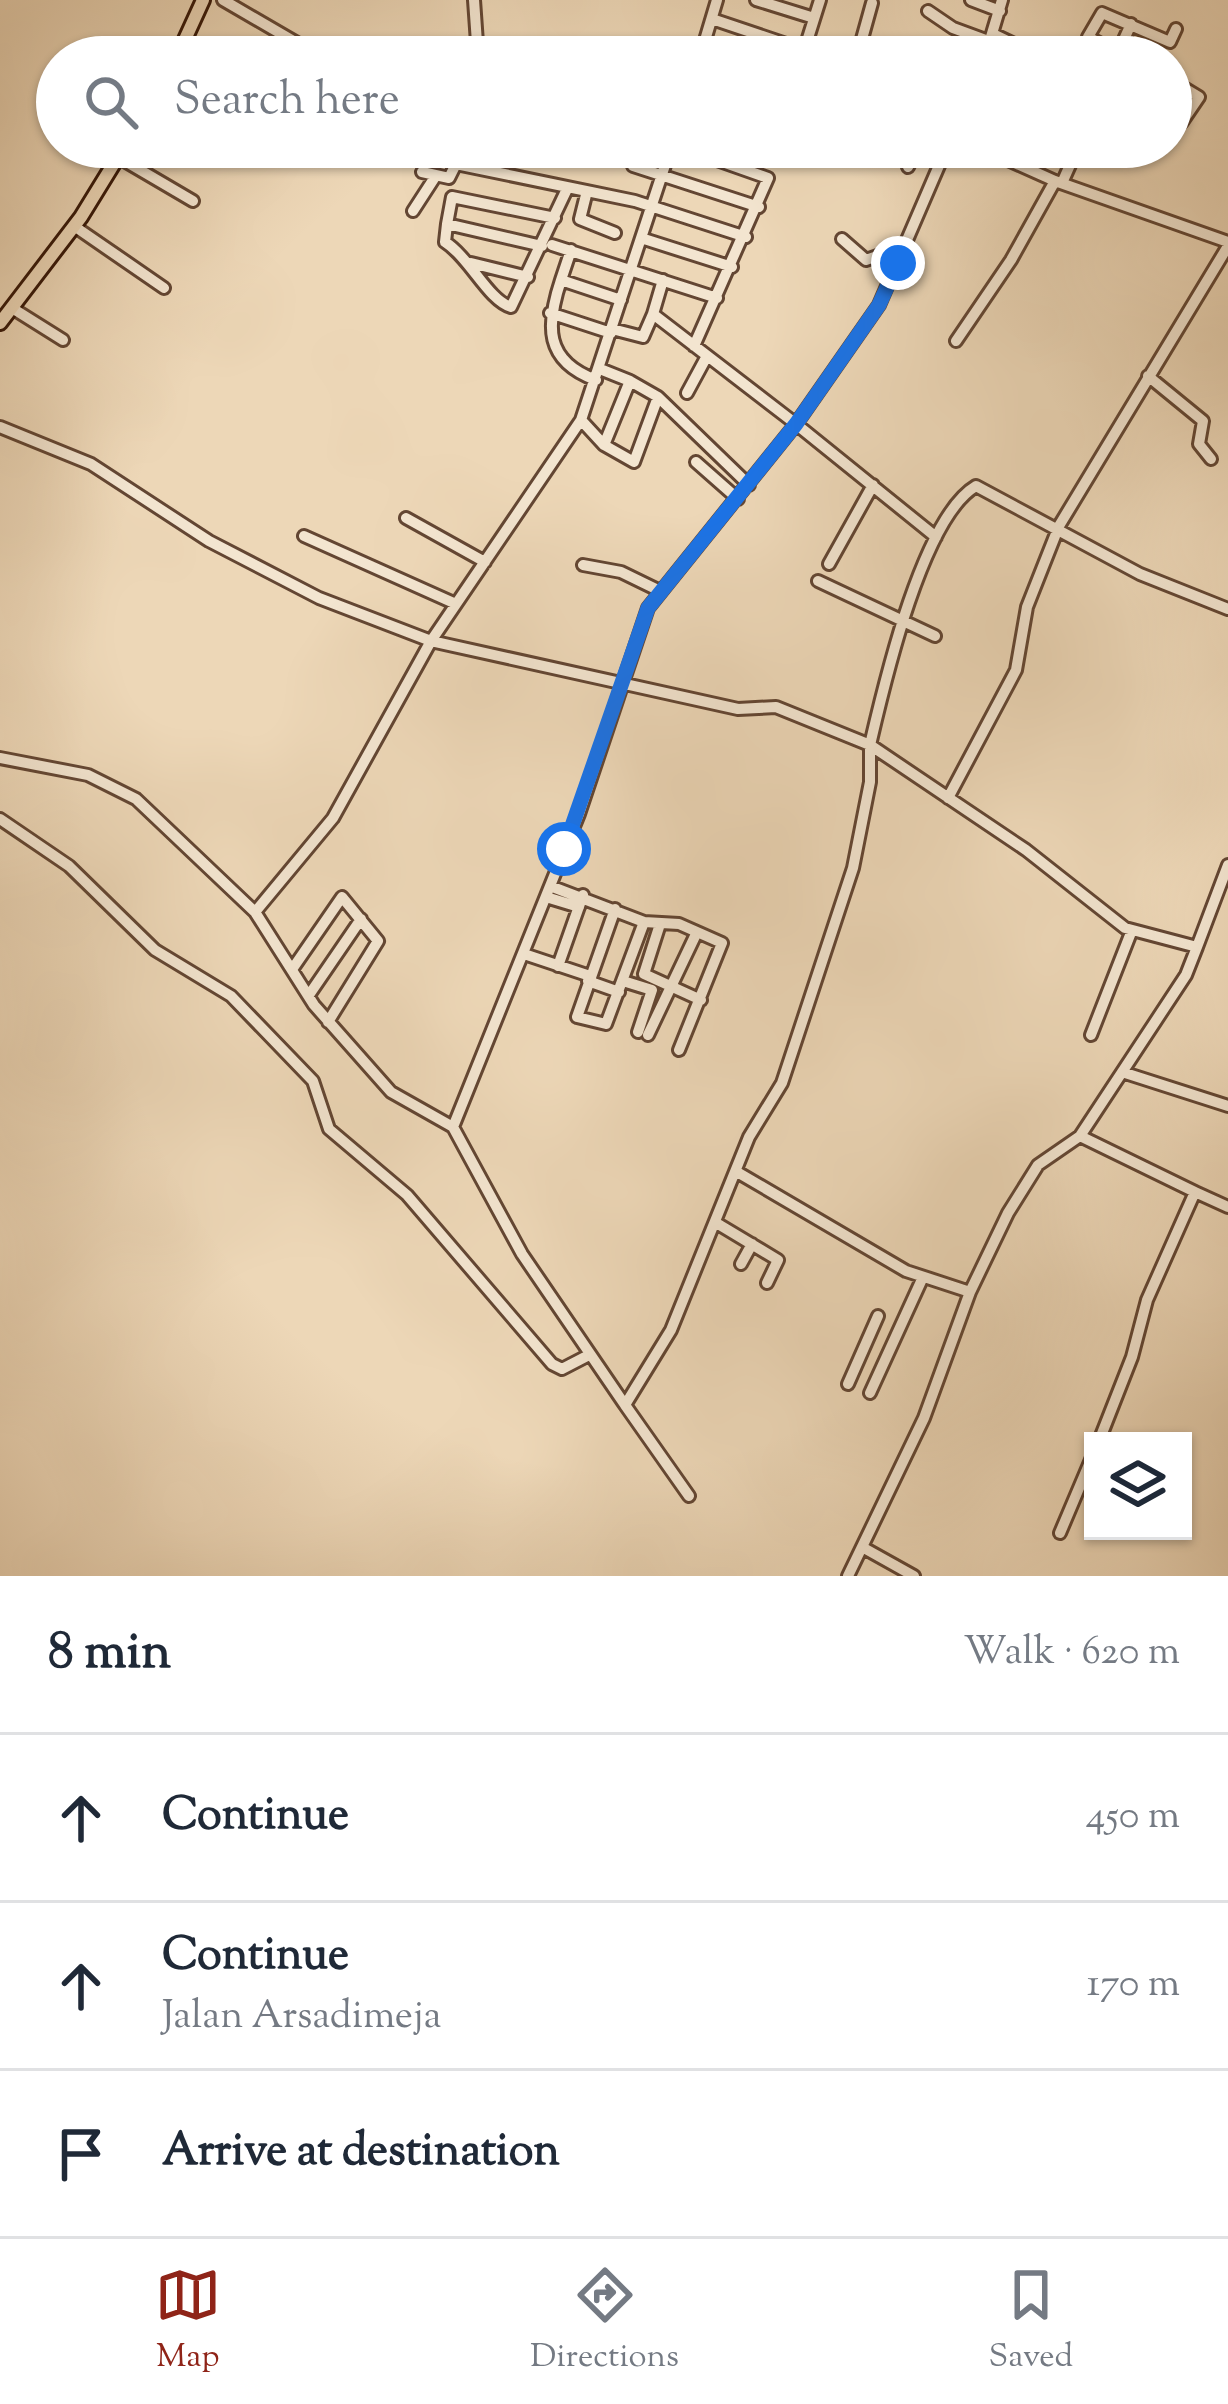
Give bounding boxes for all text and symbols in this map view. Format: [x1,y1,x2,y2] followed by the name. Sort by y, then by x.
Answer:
[36,36,1192,168] search box
[78,69,144,135] icon: search
[174,70,400,135] text: Search here
[871,236,925,290] route end
[537,822,591,876] route start
[1084,1432,1192,1540] map controls
[1084,1432,1192,1540] button: layers
[48,1618,171,1691] text: 8 min
[964,1626,1180,1682] text: Walk · 620 m
[48,1785,114,1851] icon: ahead
[162,1785,349,1850] text: Continue
[1086,1790,1180,1846] text: 450 m
[162,1925,349,1990] text: Continue
[48,1953,114,2019] icon: ahead
[1087,1958,1180,2014] text: 170 m
[162,1990,441,2046] text: Jalan Arsadimeja
[48,2121,114,2187] icon: arrive
[162,2121,560,2186] text: Arrive at destination
[155,2262,221,2382] tab: Map
[530,2262,679,2382] tab: Directions
[989,2262,1073,2382] tab: Saved

